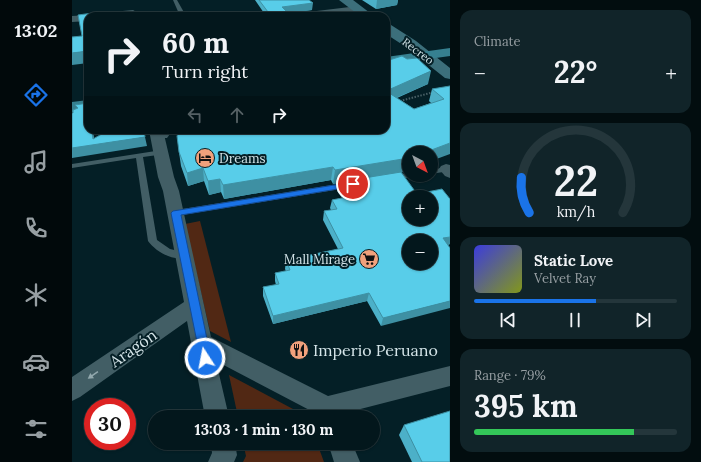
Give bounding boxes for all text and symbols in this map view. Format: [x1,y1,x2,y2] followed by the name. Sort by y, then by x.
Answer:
[15,19,57,42] text: 13:02
[162,25,229,61] text: 60 m
[96,28,148,80] icon: right
[474,33,521,50] text: Climate
[400,35,436,67] street label: Recreo
[554,53,597,91] text: 22°
[474,59,486,87] text: −
[665,59,677,87] text: +
[162,60,248,83] text: Turn right
[22,81,50,109] icon: directions
[184,104,206,126] icon: left
[226,104,248,126] icon: ahead
[268,104,290,126] icon: right
[402,146,438,182] north arrow
[402,146,438,270] map controls
[194,147,216,169] hotel icon: Dreams
[22,148,50,176] icon: music
[219,150,266,167] place label: Dreams
[553,153,598,206] text: 22
[336,167,370,201] pin
[342,173,364,195] icon: arrive
[402,190,438,226] button: +
[556,202,595,221] text: km/h
[22,214,50,242] icon: phone
[402,234,438,270] button: −
[358,248,380,270] supermarket icon: Mall Mirage
[284,251,355,268] place label: Mall Mirage
[534,251,613,270] text: Static Love
[534,270,596,287] text: Velvet Ray
[22,281,50,309] icon: climate
[497,309,519,331] icon: previous
[564,309,586,331] icon: pause
[632,309,654,331] icon: next
[105,324,161,372] street label: Aragón
[184,337,226,379] position arrow
[288,339,310,361] restaurant icon: Imperio Peruano
[313,340,438,360] place label: Imperio Peruano
[22,348,50,376] icon: car
[474,367,546,384] text: Range · 79%
[88,371,99,379] one-way arrow
[474,387,578,425] text: 395 km
[84,398,136,450] speed limit sign: 30
[22,415,50,443] icon: filters
[195,420,333,439] text: 13:03 · 1 min · 130 m

